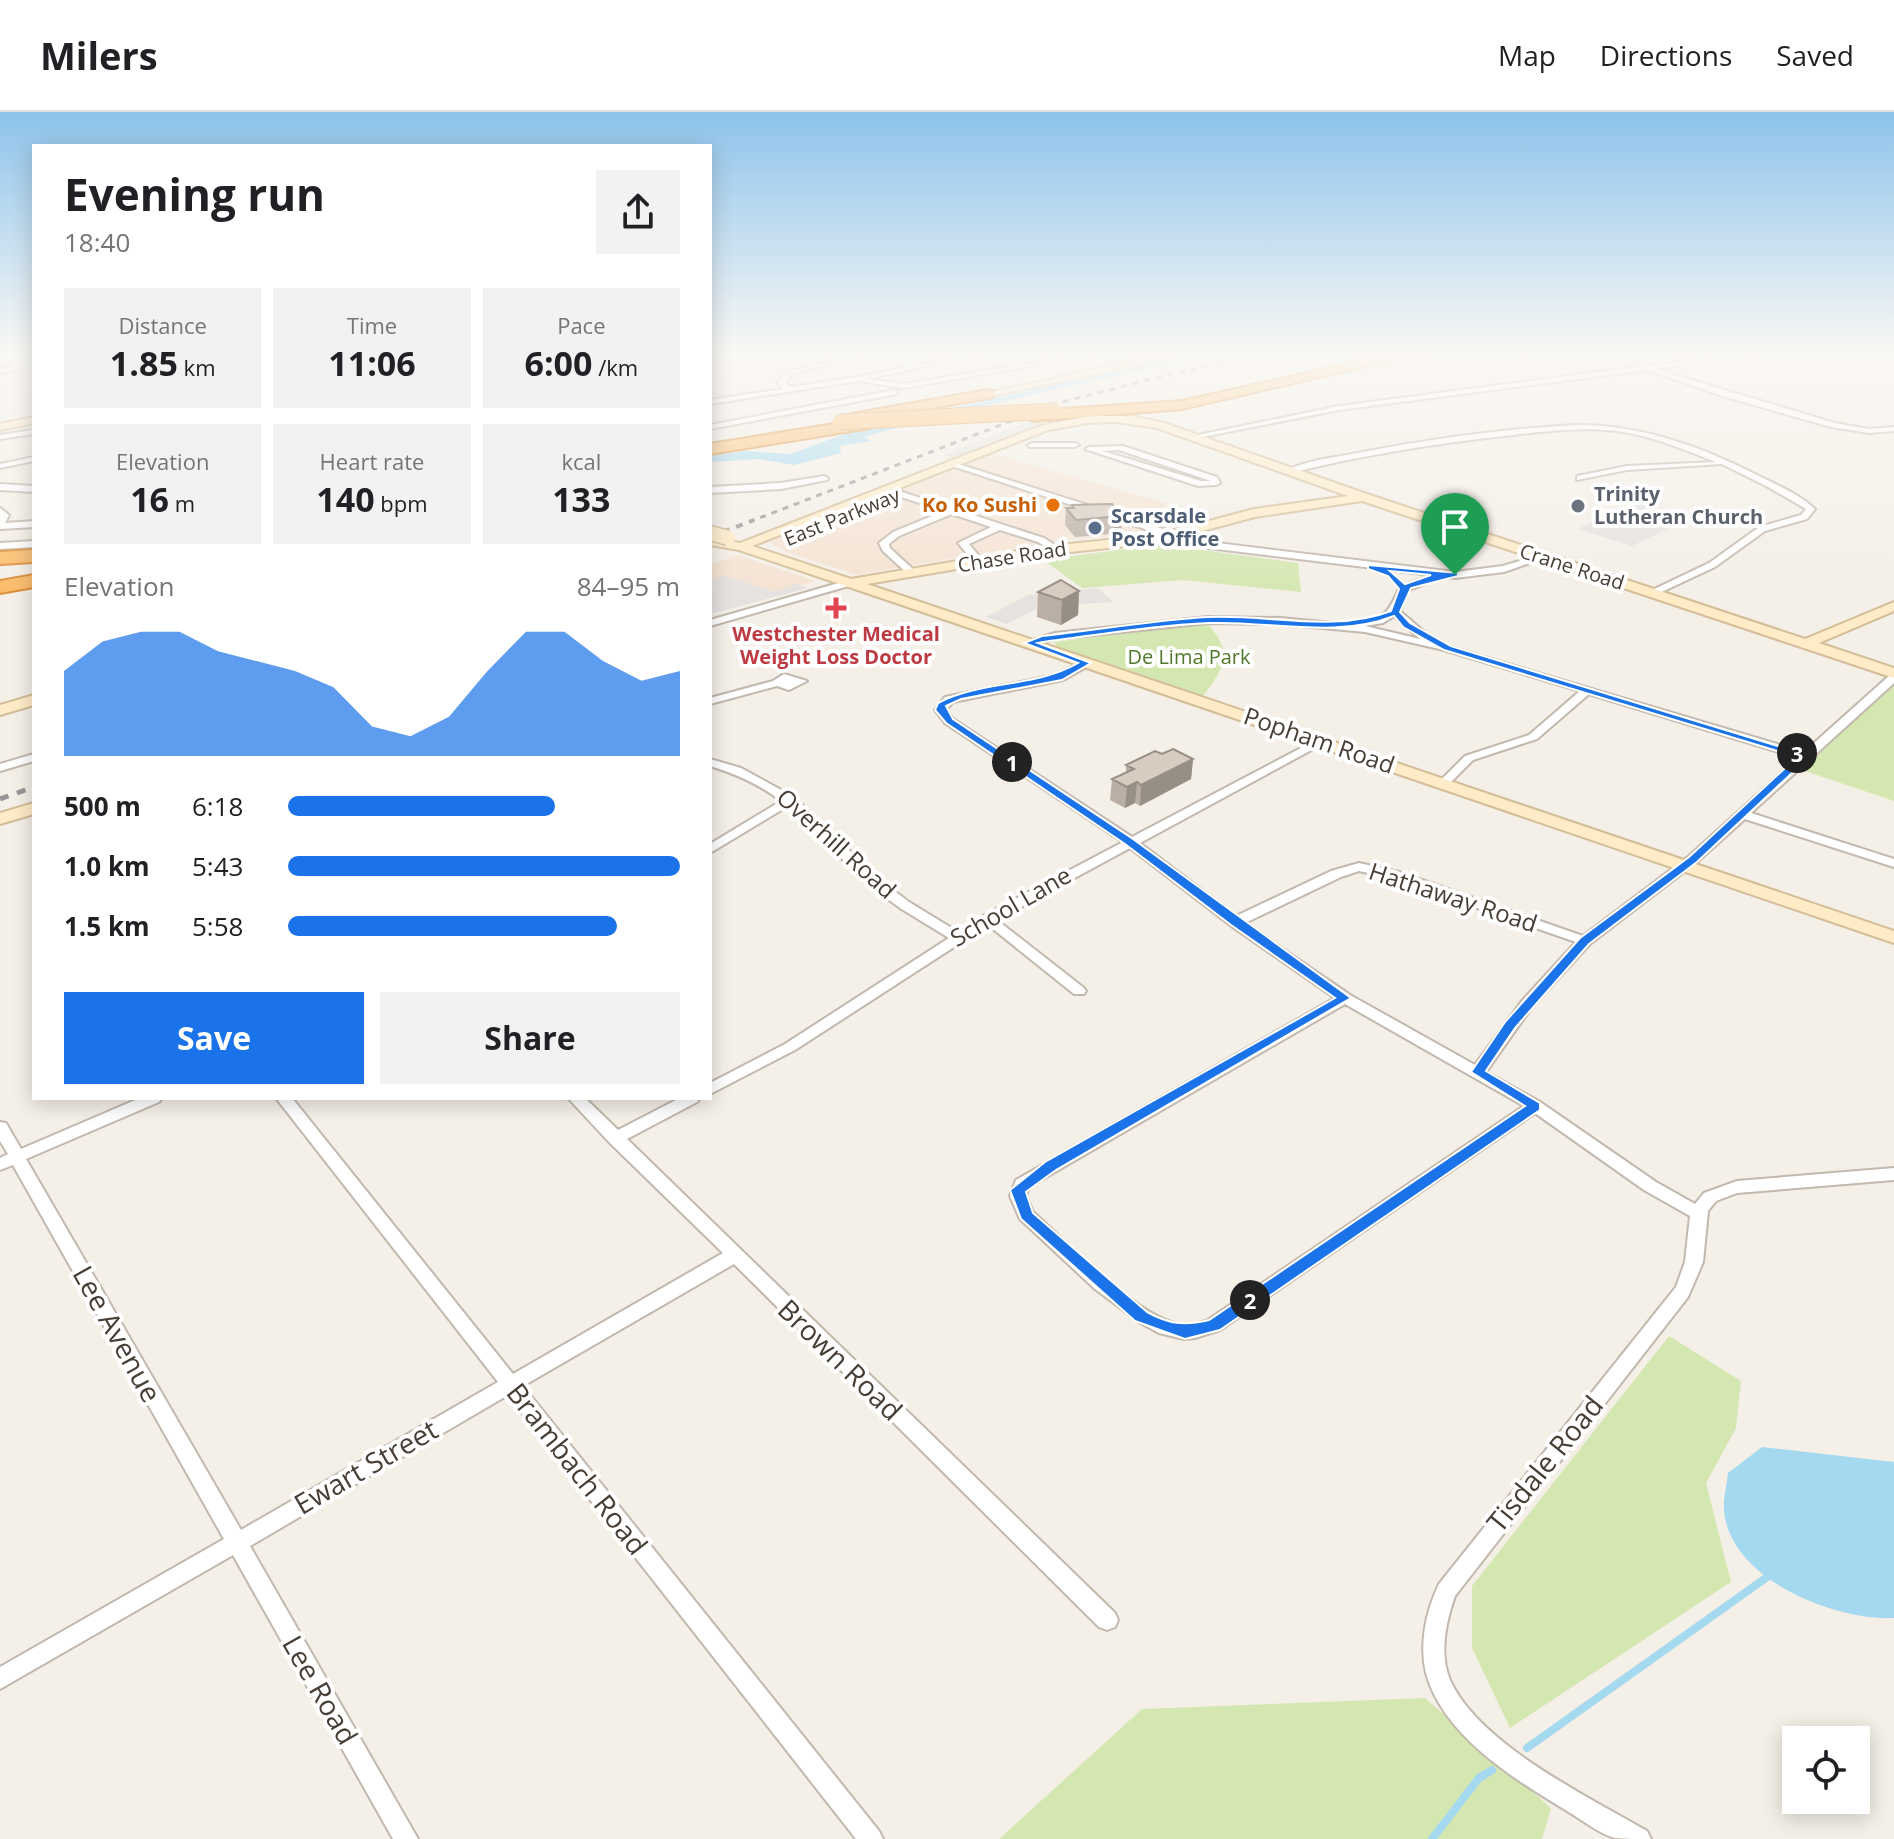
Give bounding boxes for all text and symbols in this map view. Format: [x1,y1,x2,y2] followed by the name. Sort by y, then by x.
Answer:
[40,29,158,81] text: Milers
[1498,36,1556,74] text: Map
[1600,36,1732,74] text: Directions
[1776,36,1854,74] text: Saved
[64,164,325,224] text: Evening run
[596,170,680,254] button: share
[64,224,130,260] text: 18:40
[118,310,207,340] text: Distance
[347,310,397,340] text: Time
[557,310,606,340] text: Pace
[110,340,178,386] text: 1.85
[328,340,416,386] text: 11:06
[524,340,592,386] text: 6:00
[178,352,216,382] text: km
[592,352,638,382] text: /km
[116,446,209,476] text: Elevation
[320,446,424,476] text: Heart rate
[561,446,601,476] text: kcal
[130,476,169,522] text: 16
[316,476,375,522] text: 140
[552,476,610,522] text: 133
[1594,480,1763,530] place label: Trinity Lutheran Church
[780,481,905,552] street label: East Parkway
[169,488,195,518] text: m
[375,488,428,518] text: bpm
[922,491,1037,518] place label: Ko Ko Sushi
[1421,493,1489,575] pin
[1044,496,1062,514] marker: Ko Ko Sushi
[1569,497,1587,515] marker: Trinity Lutheran Church
[1111,502,1219,552] place label: Scarsdale Post Office
[1433,505,1477,549] icon: arrive
[1086,519,1104,537] marker: Scarsdale Post Office
[956,535,1068,578] street label: Chase Road
[1516,537,1628,596] street label: Crane Road
[64,568,174,604] text: Elevation
[577,568,680,604] text: 84–95 m
[825,597,847,619] marker: Westchester Medical Weight Loss Doctor
[732,620,940,670] place label: Westchester Medical Weight Loss Doctor
[1127,643,1251,670] park label: De Lima Park
[1240,698,1399,781] street label: Popham Road
[1777,733,1817,773] pin: 3
[1791,738,1803,768] text: 3
[992,742,1032,782] pin: 1
[1006,747,1018,777] text: 1
[770,780,904,905] street label: Overhill Road
[64,788,141,824] text: 500 m
[192,788,243,824] text: 6:18
[64,848,150,884] text: 1.0 km
[192,848,243,884] text: 5:43
[1365,854,1542,939] street label: Hathaway Road
[944,858,1077,954] street label: School Lane
[64,908,150,944] text: 1.5 km
[192,908,243,944] text: 5:58
[64,992,364,1084] button: Save
[380,992,680,1084] button: Share
[65,1258,171,1409] street label: Lee Avenue
[1230,1280,1270,1320] pin: 2
[1244,1285,1256,1315] text: 2
[770,1290,911,1428] street label: Brown Road
[499,1375,657,1562] street label: Brambach Road
[1477,1387,1611,1540] street label: Tisdale Road
[287,1410,444,1523] street label: Ewart Street
[274,1628,367,1751] street label: Lee Road
[1782,1726,1870,1814] map controls
[1782,1726,1870,1814] button: locate

